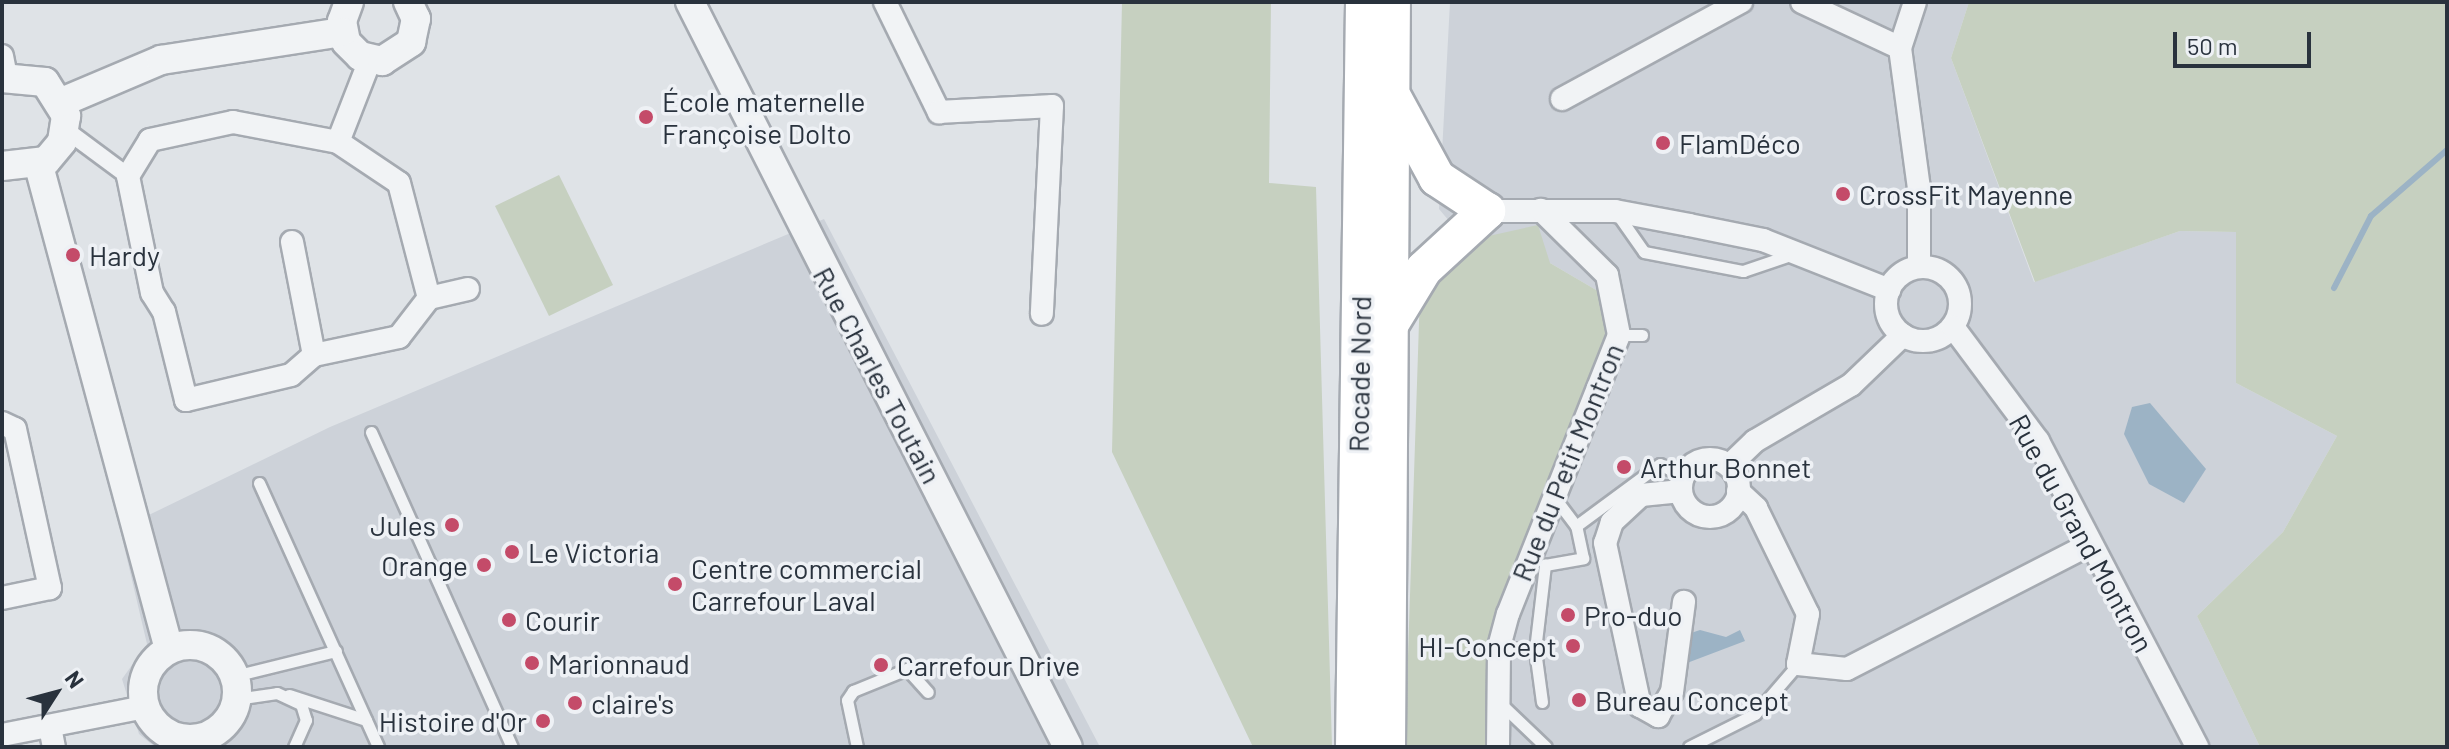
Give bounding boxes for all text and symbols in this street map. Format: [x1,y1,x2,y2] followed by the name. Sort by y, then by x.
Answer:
[2177,16,2315,66] scale bar
[2187,31,2238,60] text: 50 m
[662,84,866,150] place label: École maternelle Françoise Dolto
[637,108,655,126] marker: École maternelle Françoise Dolto
[1679,126,1801,160] place label: FlamDéco
[1654,134,1672,152] marker: FlamDéco
[1859,177,2073,211] place label: CrossFit Mayenne
[1834,185,1852,203] marker: CrossFit Mayenne
[89,238,160,272] place label: Hardy
[64,246,82,264] marker: Hardy
[807,261,949,489] street label: Rue Charles Toutain
[1341,295,1377,453] street label: Rocade Nord
[1504,338,1630,586] street label: Rue du Petit Montron
[2003,408,2161,658] street label: Rue du Grand Montron
[1640,450,1811,484] place label: Arthur Bonnet
[1615,458,1633,476] marker: Arthur Bonnet
[370,508,436,542] place label: Jules
[443,516,461,534] marker: Jules
[528,535,659,569] place label: Le Victoria
[503,543,521,561] marker: Le Victoria
[381,548,468,582] place label: Orange
[691,551,922,617] place label: Centre commercial Carrefour Laval
[475,556,493,574] marker: Orange
[666,575,684,593] marker: Centre commercial Carrefour Laval
[1584,598,1682,632] place label: Pro-duo
[525,603,600,637] place label: Courir
[1559,606,1577,624] marker: Pro-duo
[500,611,518,629] marker: Courir
[1418,629,1557,663] place label: HI-Concept
[1564,637,1582,655] marker: HI-Concept
[548,646,690,680] place label: Marionnaud
[897,648,1080,682] place label: Carrefour Drive
[16,653,96,733] north arrow
[523,654,541,672] marker: Marionnaud
[872,656,890,674] marker: Carrefour Drive
[61,665,90,692] text: N
[1595,683,1789,717] place label: Bureau Concept
[591,686,674,720] place label: claire's
[1570,691,1588,709] marker: Bureau Concept
[566,694,584,712] marker: claire's
[379,704,527,738] place label: Histoire d'Or
[534,712,552,730] marker: Histoire d'Or

